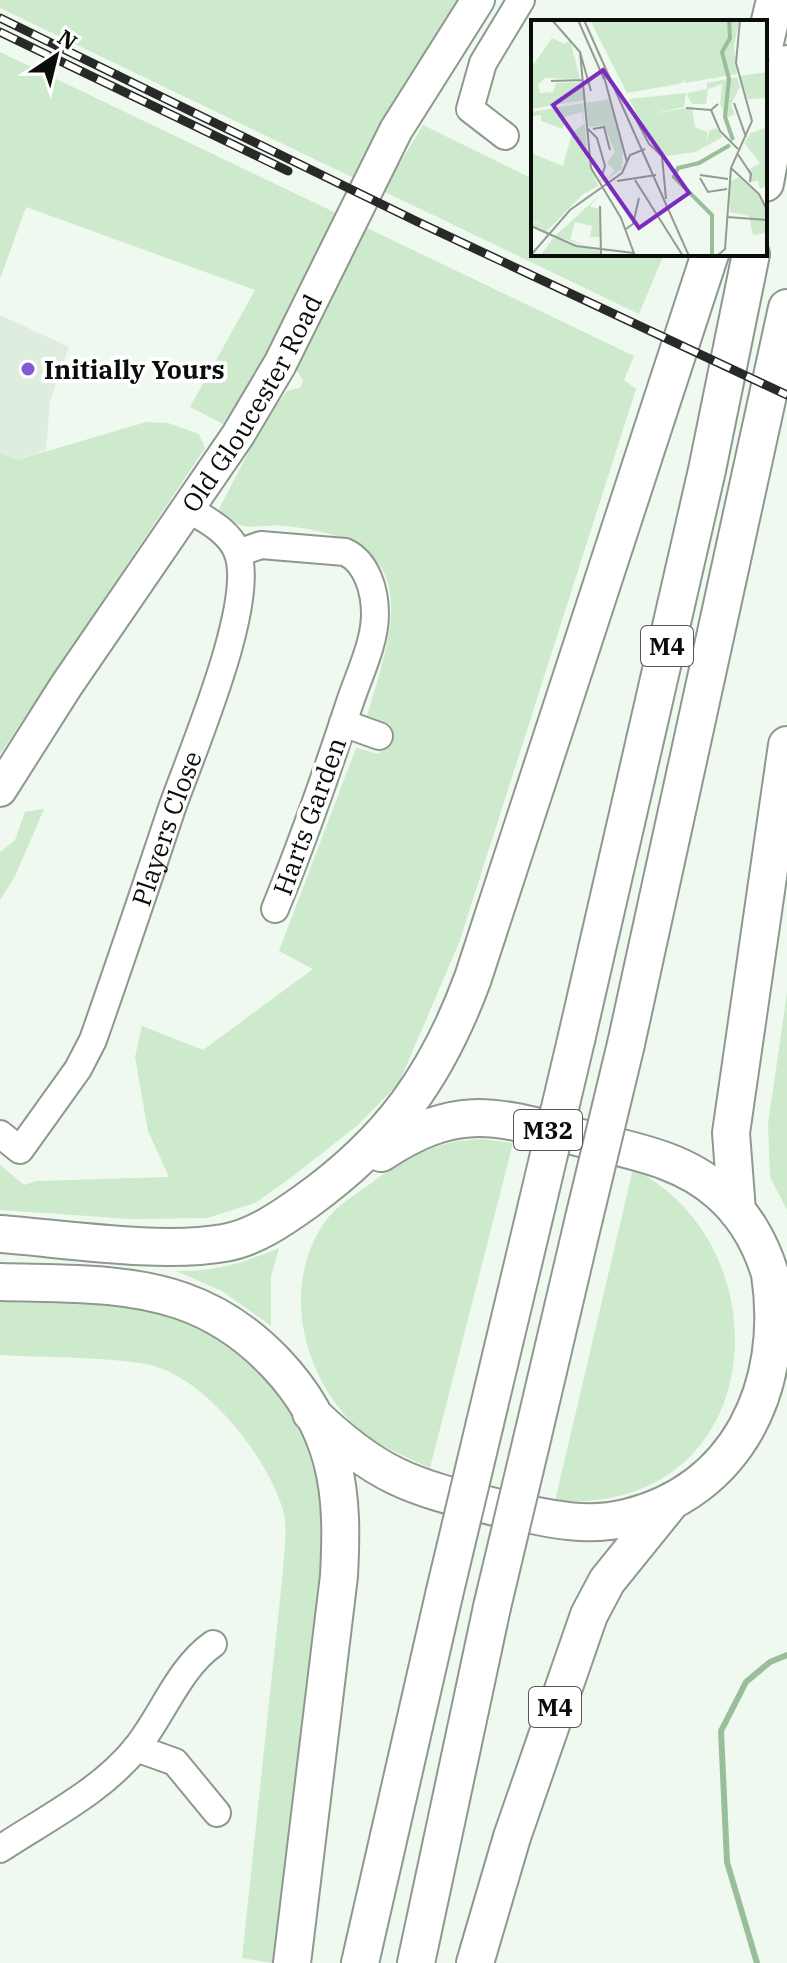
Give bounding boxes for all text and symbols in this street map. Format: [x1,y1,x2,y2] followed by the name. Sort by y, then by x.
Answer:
[16,16,96,96] north arrow
[531,20,767,256] inset map
[52,22,83,56] text: N
[173,288,329,518] street label: Old Gloucester Road
[44,352,225,386] place label: Initially Yours
[19,360,37,378] marker: Initially Yours
[641,626,693,666] road number: M4
[265,732,353,900] street label: Harts Garden
[123,746,209,910] street label: Players Close
[514,1110,582,1150] road number: M32
[529,1687,581,1727] road number: M4

